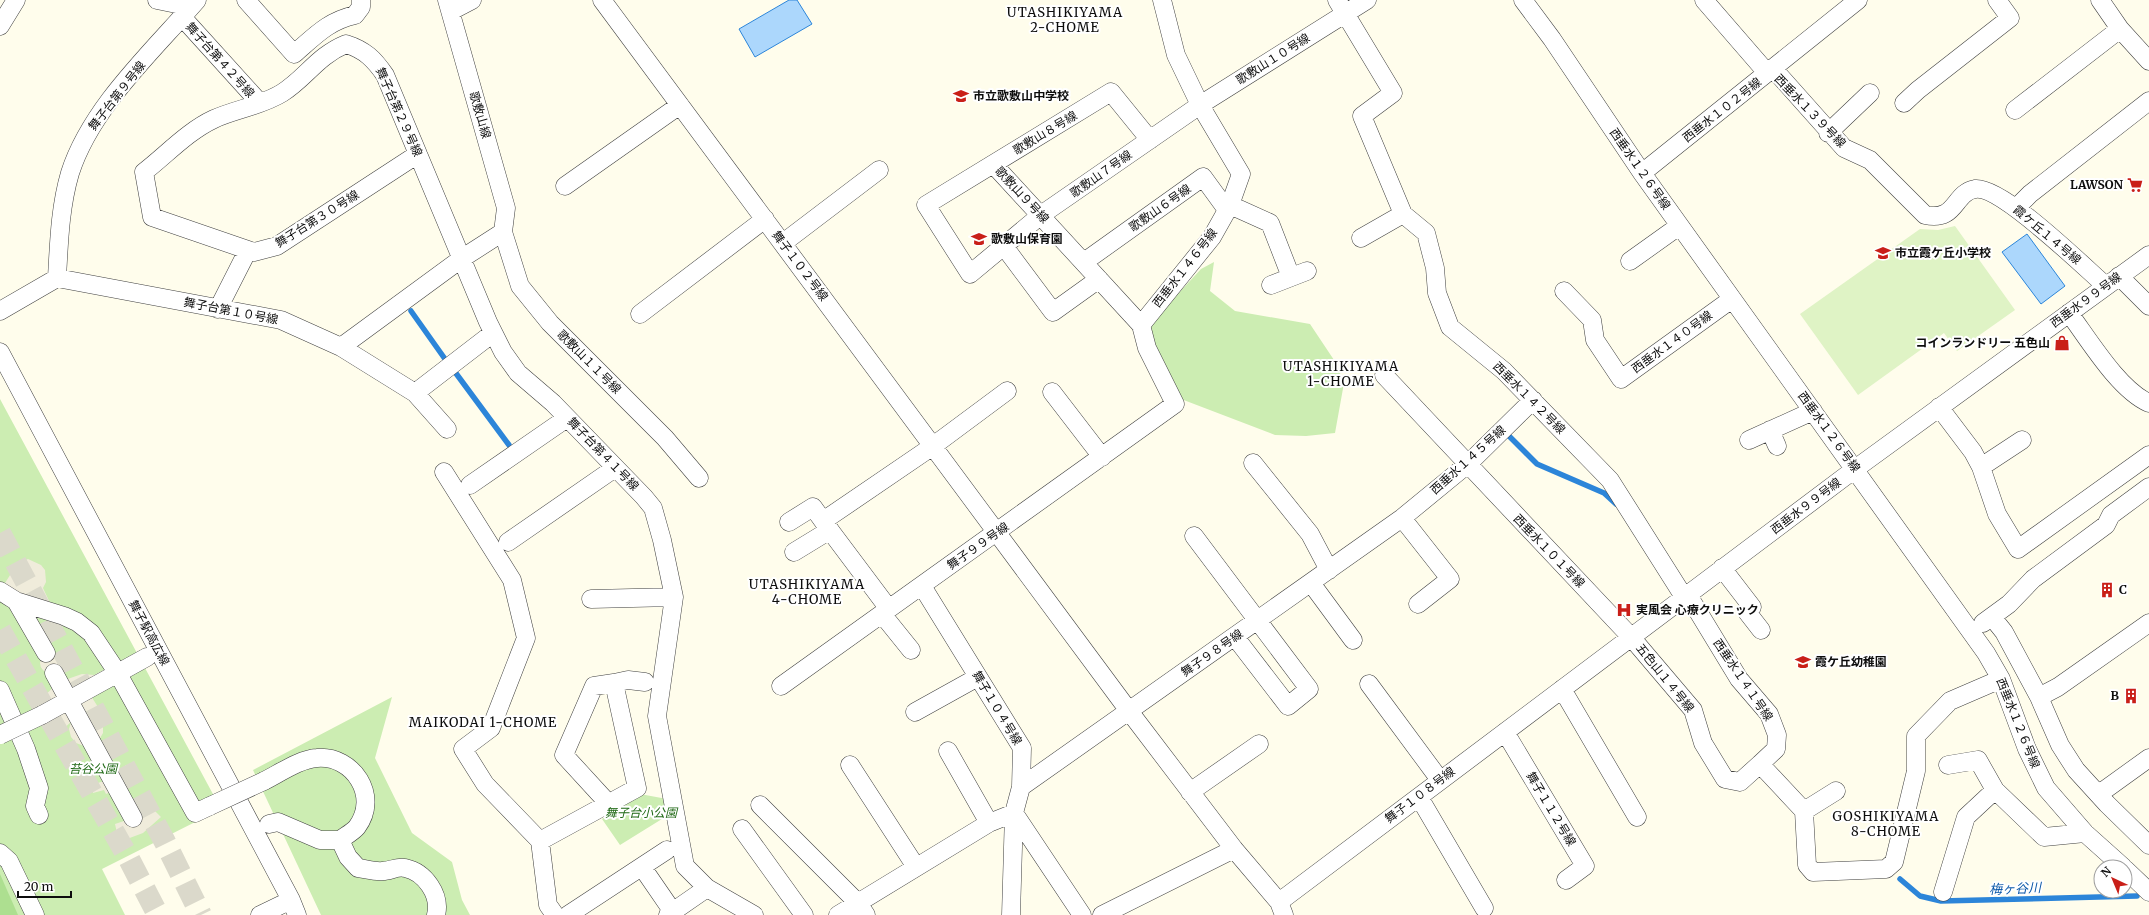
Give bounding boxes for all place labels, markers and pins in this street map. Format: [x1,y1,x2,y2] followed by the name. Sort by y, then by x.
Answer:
[952,87,970,105] school or university icon: 市立歌敷山中学校
[973,88,1069,103] place label: 市立歌敷山中学校
[2126,176,2144,194] supermarket icon: LAWSON
[2070,177,2124,192] place label: LAWSON
[970,230,988,248] school or university icon: 歌敷山保育園
[991,231,1063,246] place label: 歌敷山保育園
[1874,244,1892,262] school or university icon: 市立霞ケ丘小学校
[1895,245,1991,260] place label: 市立霞ケ丘小学校
[2053,334,2071,352] shop icon: コインランドリー 五色山
[1915,335,2050,350] place label: コインランドリー 五色山
[2098,581,2116,599] building icon: C
[2119,582,2127,597] place label: C
[1615,601,1633,619] hospital icon: 実風会 心療クリニック
[1636,602,1759,617] place label: 実風会 心療クリニック
[1794,653,1812,671] school or university icon: 霞ケ丘幼稚園
[1815,654,1887,669] place label: 霞ケ丘幼稚園
[2122,687,2140,705] building icon: B
[2111,688,2120,703] place label: B

